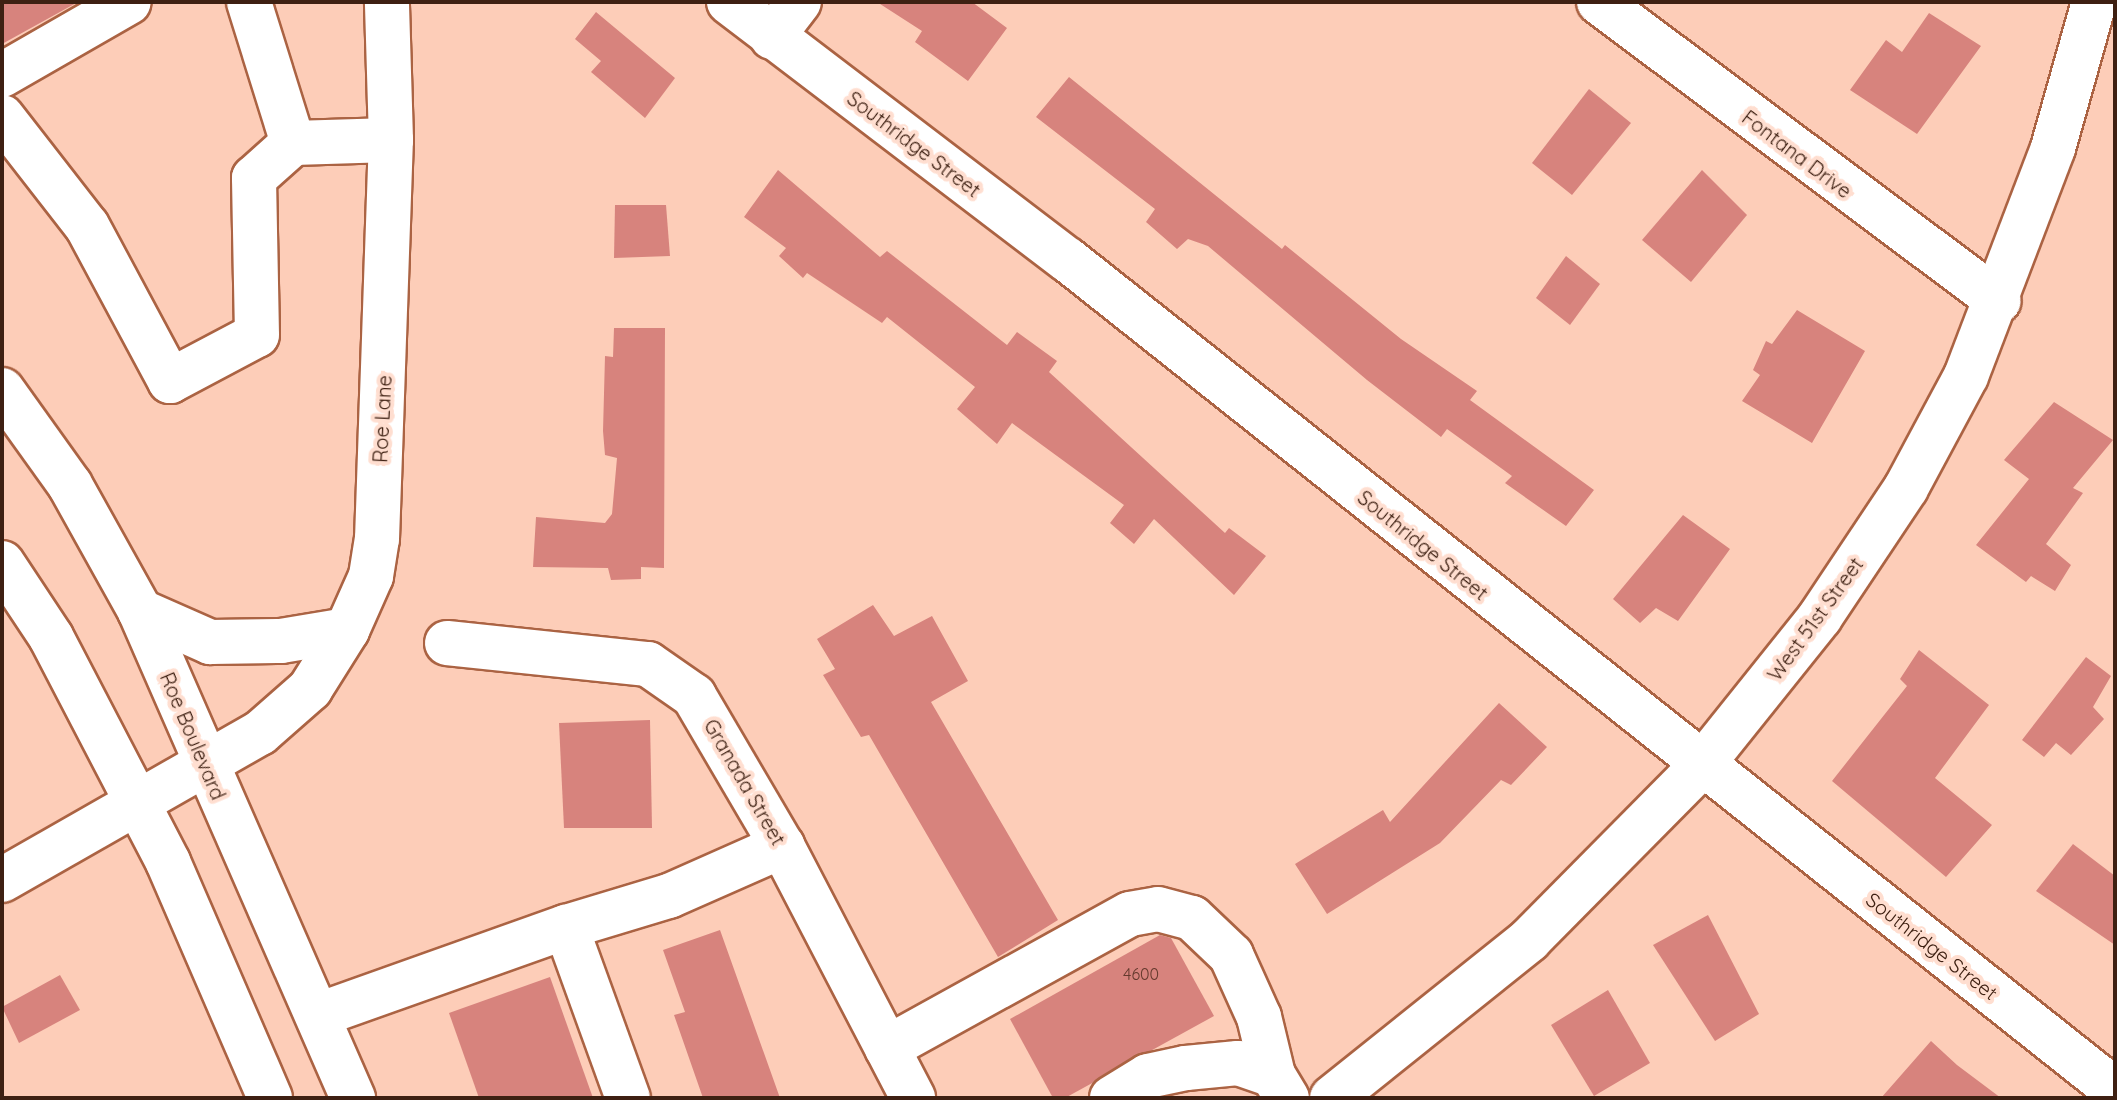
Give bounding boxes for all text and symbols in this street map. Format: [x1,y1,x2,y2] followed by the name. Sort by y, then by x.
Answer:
[843,86,985,202] street label: Southridge Street
[1738,105,1856,203] street label: Fontana Drive
[368,375,396,463] street label: Roe Lane
[1353,485,1493,605] street label: Southridge Street
[1762,553,1868,685] street label: West 51st Street
[155,669,231,803] street label: Roe Boulevard
[699,715,791,849] street label: Granada Street
[1861,887,2003,1005] street label: Southridge Street
[1123,964,1159,984] house number: 4600

